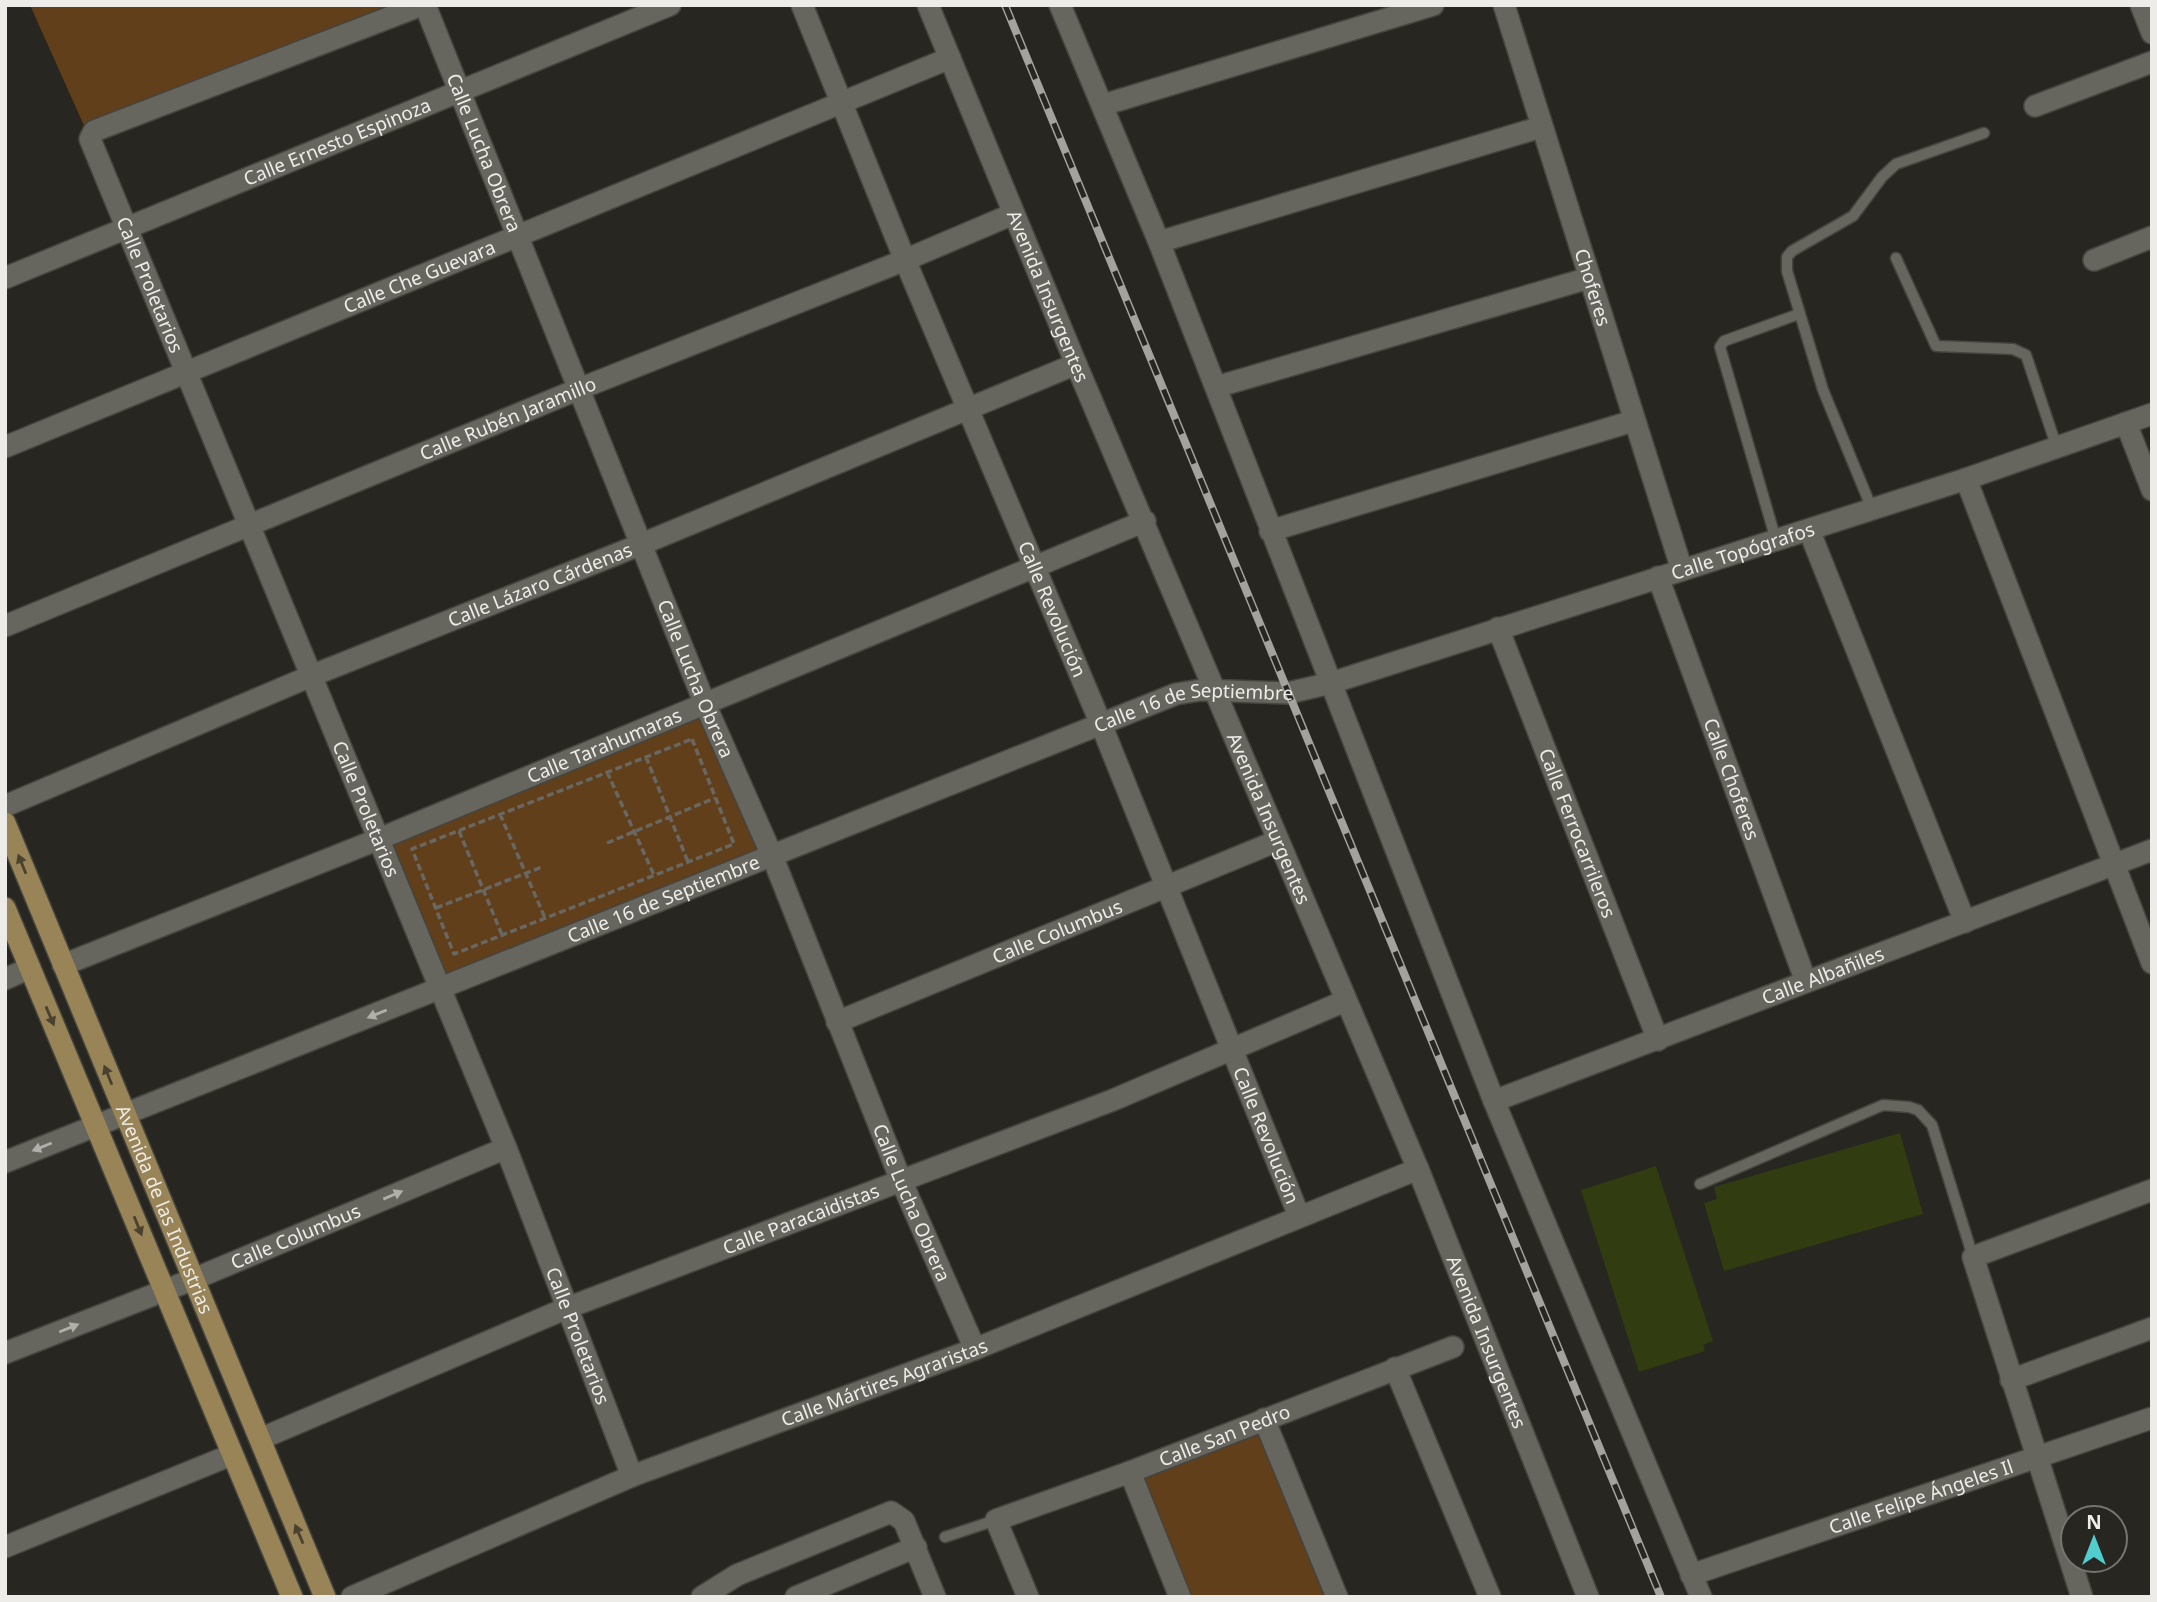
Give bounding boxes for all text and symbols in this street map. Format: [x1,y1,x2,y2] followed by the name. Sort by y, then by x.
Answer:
[441,69,528,236] street label: Calle Lucha Obrera
[239,92,435,192] street label: Calle Ernesto Espinoza
[1001,206,1095,386] street label: Avenida Insurgentes
[110,213,190,357] street label: Calle Proletarios
[339,234,499,319] street label: Calle Che Guevara
[1569,245,1617,329] street label: Choferes
[416,371,600,466] street label: Calle Rubén Jaramillo
[1668,516,1818,586] street label: Calle Topógrafos
[444,536,636,633] street label: Calle Lázaro Cárdenas
[1012,537,1093,681] street label: Calle Revolución
[651,596,740,762] street label: Calle Lucha Obrera
[1090,677,1294,739] street label: Calle 16 de Septiembre
[523,702,685,789] street label: Calle Tarahumaras
[1698,714,1766,844] street label: Calle Choferes
[1221,729,1317,908] street label: Avenida Insurgentes
[327,737,406,881] street label: Calle Proletarios
[1533,745,1622,922] street label: Calle Ferrocarrileros
[563,849,763,949] street label: Calle 16 de Septiembre
[16,854,27,875] one-way arrow
[988,893,1126,970] street label: Calle Columbus
[1758,940,1888,1011] street label: Calle Albañiles
[45,1005,56,1026] one-way arrow
[366,1008,387,1019] one-way arrow
[1227,1063,1306,1208] street label: Calle Revolución
[102,1065,114,1085] one-way arrow
[110,1101,219,1318] street label: Avenida de las Industrias
[867,1120,957,1286] street label: Calle Lucha Obrera
[31,1142,52,1153] one-way arrow
[719,1177,883,1261] street label: Calle Paracaidistas
[382,1190,403,1201] one-way arrow
[226,1198,364,1275] street label: Calle Columbus
[132,1216,143,1237] one-way arrow
[1441,1252,1533,1432] street label: Avenida Insurgentes
[540,1263,616,1408] street label: Calle Proletarios
[58,1322,79,1333] one-way arrow
[777,1332,991,1433] street label: Calle Mártires Agraristas
[1155,1398,1294,1473] street label: Calle San Pedro
[1825,1453,2017,1540] street label: Calle Felipe Ángeles Il
[2059,1504,2129,1574] north arrow
[2086,1509,2102,1535] text: N
[293,1523,304,1544] one-way arrow

